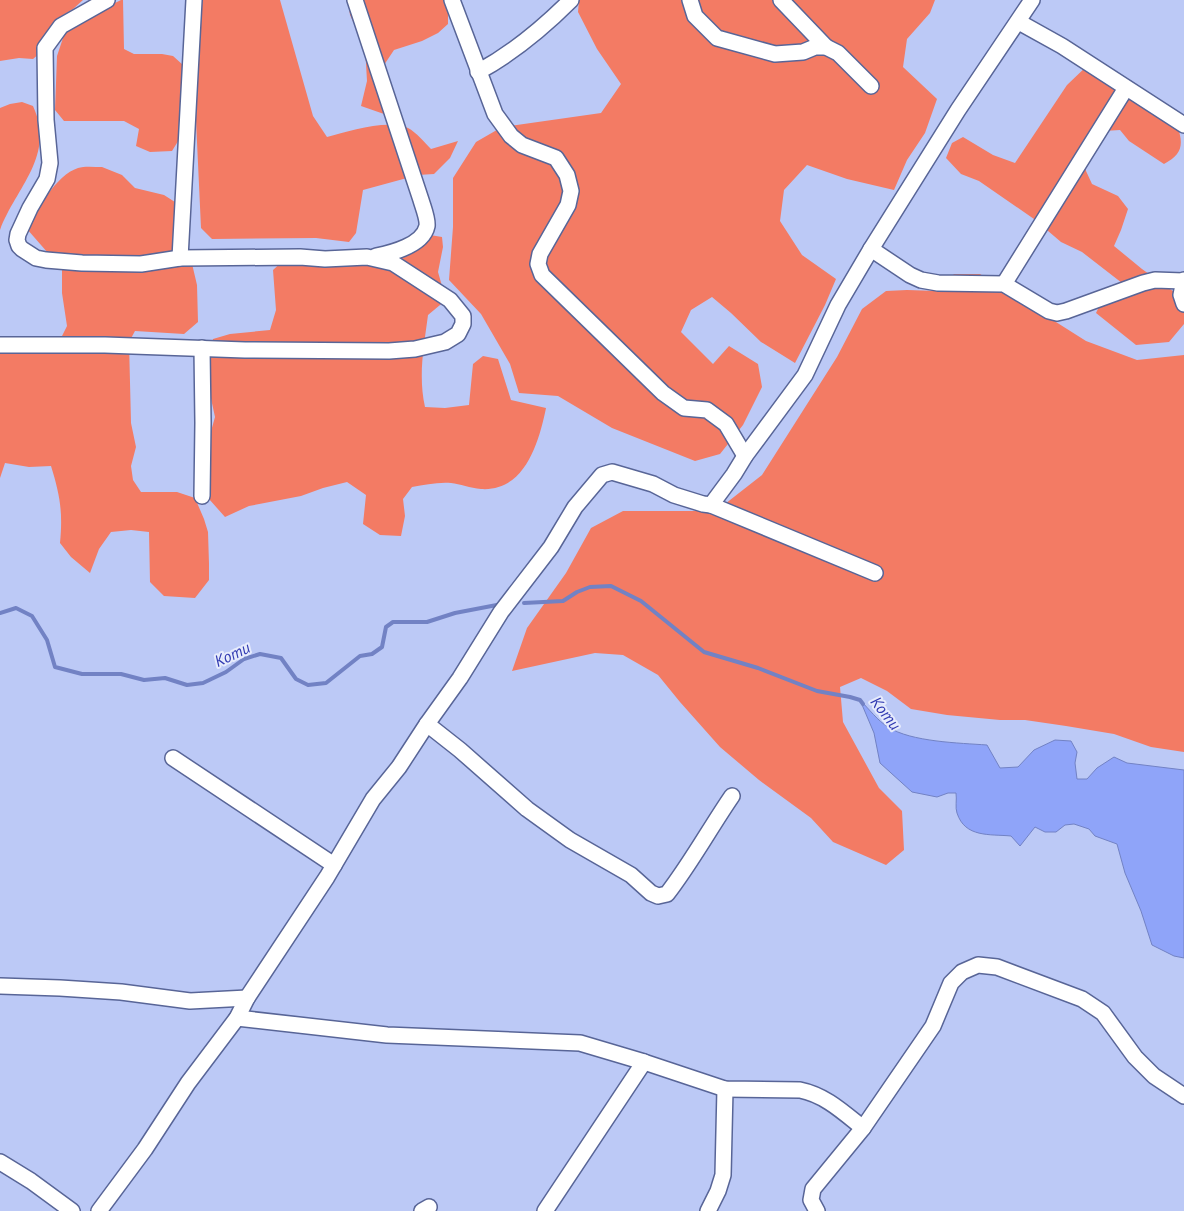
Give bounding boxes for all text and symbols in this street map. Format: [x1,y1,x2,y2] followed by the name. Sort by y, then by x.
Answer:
[211,637,253,671] water label: Komu
[867,692,905,734] water label: Komu

